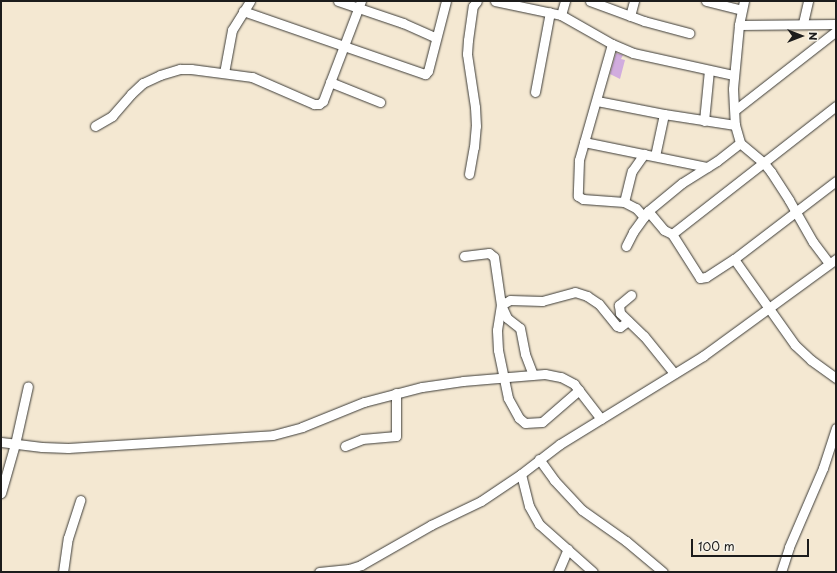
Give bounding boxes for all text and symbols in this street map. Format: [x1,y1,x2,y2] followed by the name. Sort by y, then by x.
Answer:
[781,16,821,56] north arrow
[805,32,822,40] text: N
[693,531,811,557] scale bar
[698,537,735,555] text: 100 m

